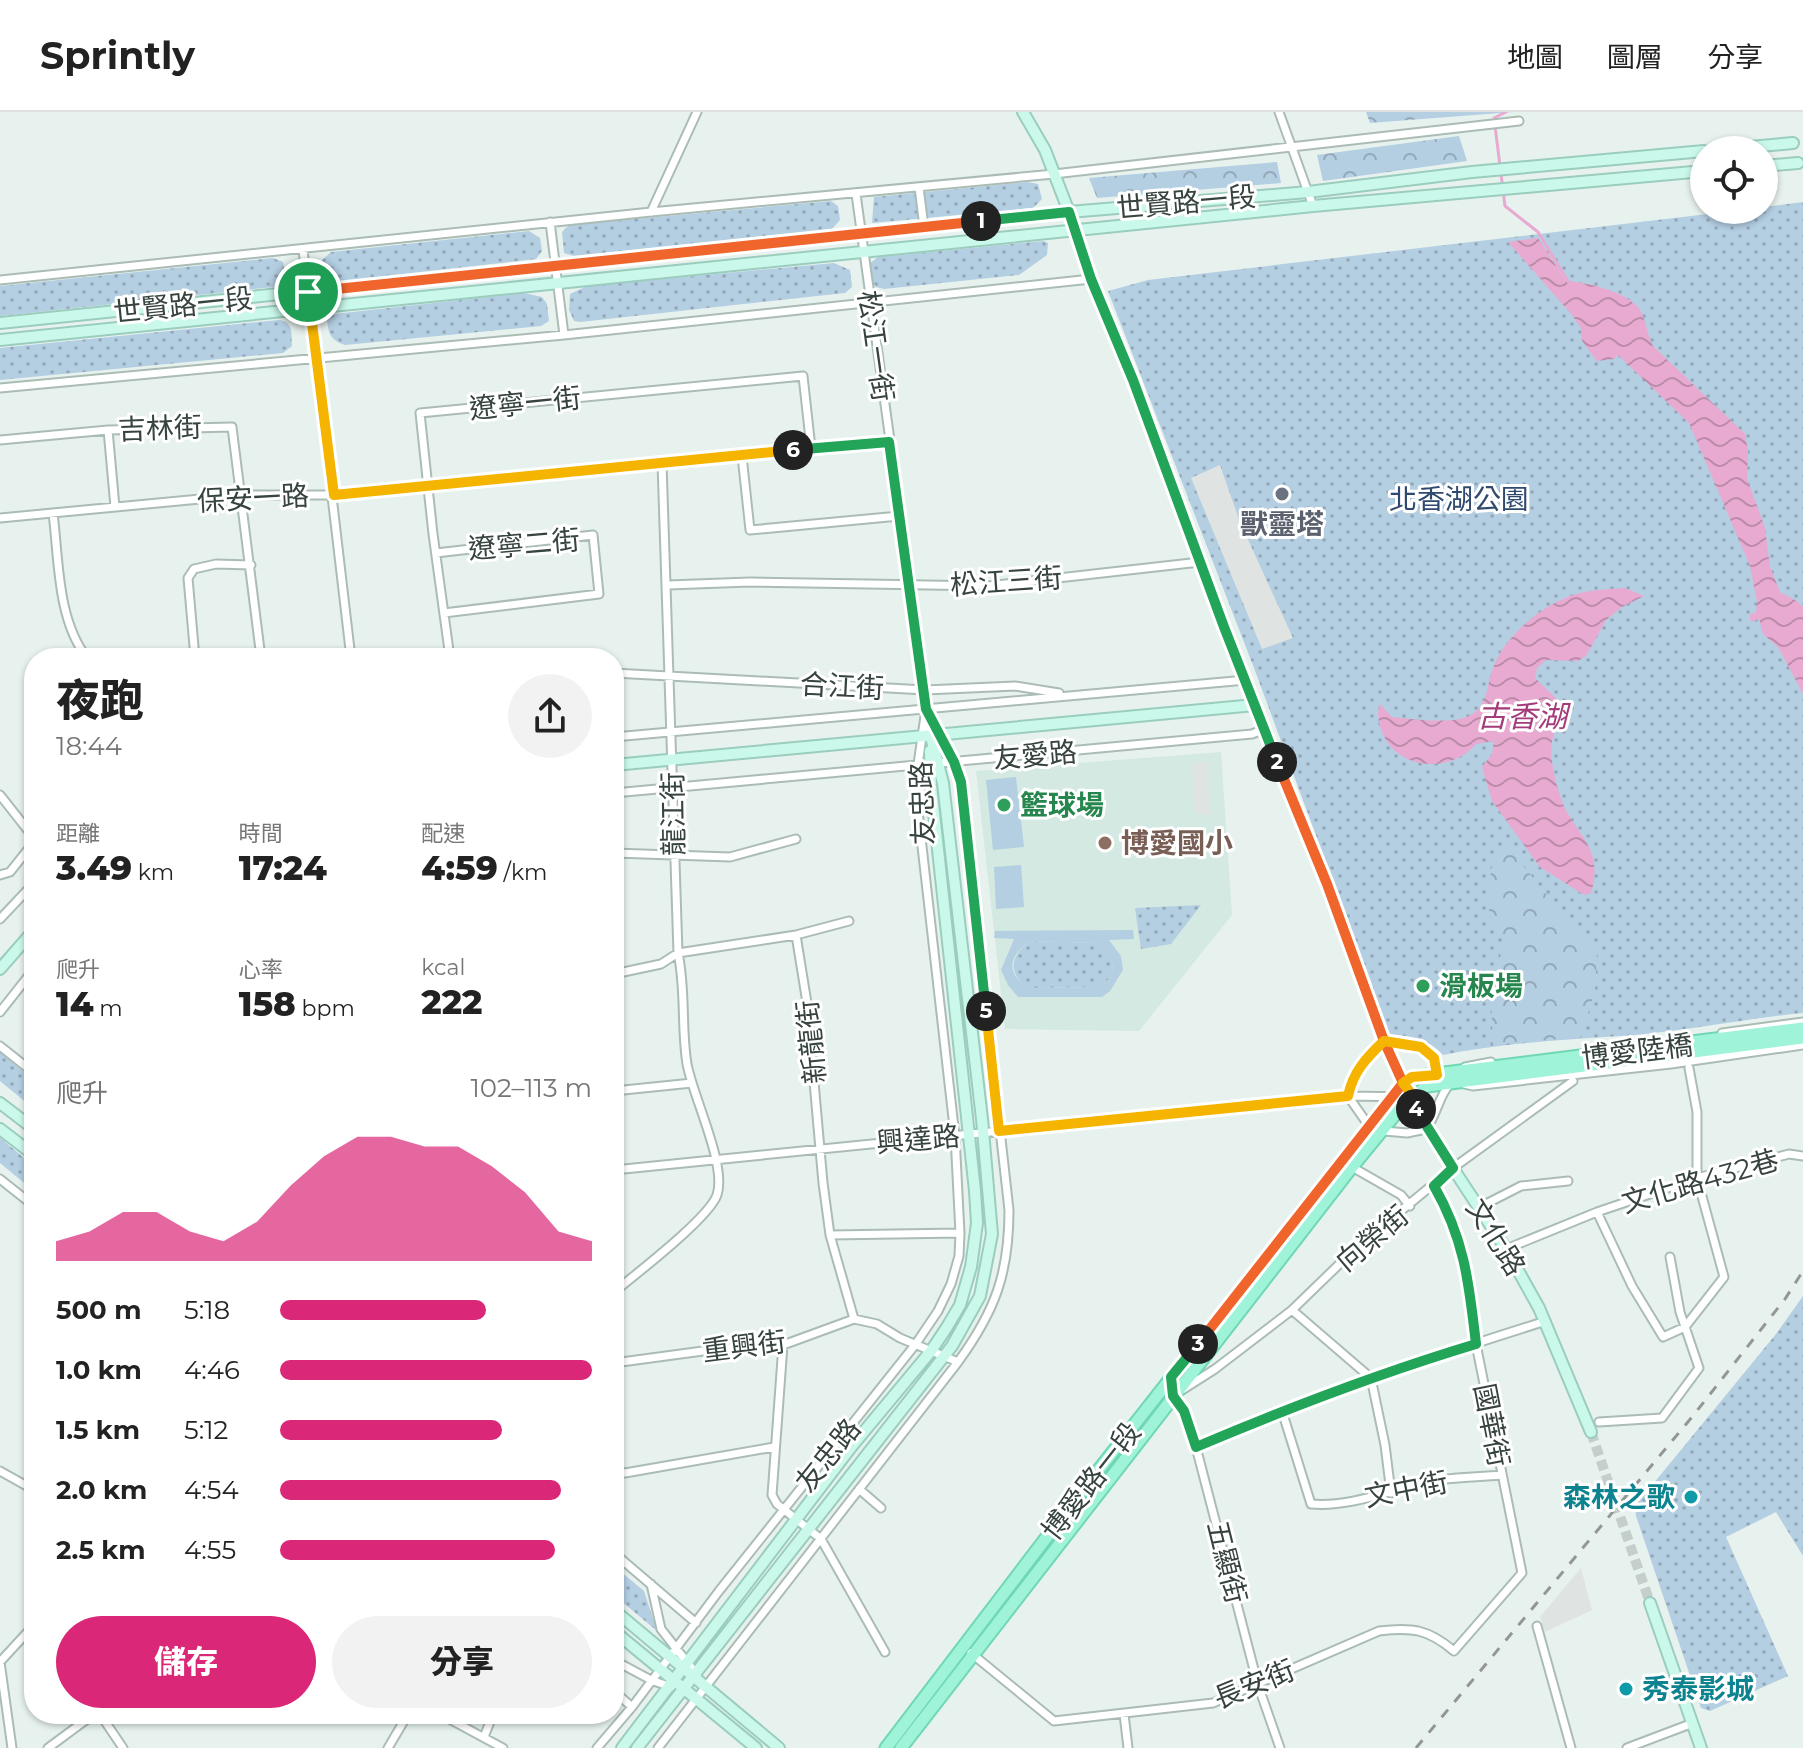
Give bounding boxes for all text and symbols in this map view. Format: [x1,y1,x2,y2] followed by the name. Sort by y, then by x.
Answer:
[40,32,195,79] text: Sprintly
[1507,40,1563,74] text: 地圖
[1607,40,1663,74] text: 圖層
[1707,40,1763,74] text: 分享
[1690,136,1778,224] map controls
[1690,136,1778,224] button: locate
[1115,179,1257,225] street label: 世賢路一段
[961,201,1001,241] pin: 1
[977,207,985,234] text: 1
[274,258,342,326] pin
[286,270,330,314] icon: arrive
[112,281,254,329] street label: 世賢路一段
[851,288,901,404] street label: 松江一街
[468,380,582,426] street label: 遼寧一街
[117,410,203,446] street label: 吉林街
[773,430,813,470] pin: 6
[786,436,800,463] text: 6
[196,478,310,518] street label: 保安一路
[1389,482,1529,516] park label: 北香湖公園
[1273,485,1291,503] marker: 獸靈塔
[1240,507,1324,541] place label: 獸靈塔
[467,522,581,566] street label: 遼寧二街
[949,560,1063,602] street label: 松江三街
[799,667,885,705] street label: 合江街
[56,673,144,727] text: 夜跑
[508,674,592,758] button: share
[1477,698,1571,735] water label: 古香湖
[56,730,122,762] text: 18:44
[992,734,1078,776] street label: 友愛路
[1257,742,1297,782] pin: 2
[1271,748,1283,775] text: 2
[904,760,940,846] street label: 友忠路
[655,772,691,856] street label: 龍江街
[1020,788,1104,822] place label: 籃球場
[995,796,1013,814] marker: 籃球場
[56,820,100,847] text: 距離
[239,820,283,847] text: 時間
[421,820,465,847] text: 配速
[1121,826,1233,860] place label: 博愛國小
[1096,834,1114,852] marker: 博愛國小
[56,847,132,889] text: 3.49
[239,847,327,889] text: 17:24
[421,847,498,889] text: 4:59
[132,859,174,886] text: km
[498,859,547,886] text: /km
[421,954,465,981] text: kcal
[56,956,100,983] text: 爬升
[239,956,283,983] text: 心率
[1439,969,1523,1003] place label: 滑板場
[1414,977,1432,995] marker: 滑板場
[421,981,482,1023] text: 222
[56,983,94,1025] text: 14
[239,983,296,1025] text: 158
[966,991,1006,1031] pin: 5
[94,995,123,1022] text: m
[296,995,355,1022] text: bpm
[979,997,993,1024] text: 5
[790,998,832,1086] street label: 新龍街
[1579,1027,1695,1075] street label: 博愛陸橋
[470,1072,592,1104] text: 102–113 m
[56,1077,108,1109] text: 爬升
[1396,1089,1436,1129] pin: 4
[1408,1095,1424,1122] text: 4
[875,1118,961,1160] street label: 興達路
[1618,1142,1782,1220] street label: 文化路432巷
[1459,1192,1533,1282] street label: 文化路
[1329,1198,1415,1278] street label: 向榮街
[56,1294,141,1326] text: 500 m
[184,1294,230,1326] text: 5:18
[700,1324,788,1368] street label: 重興街
[1178,1324,1218,1364] pin: 3
[1191,1330,1205,1357] text: 3
[56,1354,142,1386] text: 1.0 km
[184,1354,240,1386] text: 4:46
[1467,1381,1517,1469] street label: 國華街
[788,1412,868,1498] street label: 友忠路
[56,1414,140,1446] text: 1.5 km
[184,1414,228,1446] text: 5:12
[1035,1415,1147,1547] street label: 博愛路一段
[1362,1464,1450,1514] street label: 文中街
[56,1474,147,1506] text: 2.0 km
[184,1474,239,1506] text: 4:54
[1563,1480,1675,1514] place label: 森林之歌
[1682,1488,1700,1506] marker: 森林之歌
[1200,1517,1254,1607] street label: 五顯街
[56,1534,145,1566] text: 2.5 km
[184,1534,236,1566] text: 4:55
[56,1616,316,1708] button: 儲存
[332,1616,592,1708] button: 分享
[1209,1653,1299,1715] street label: 長安街
[1642,1672,1754,1706] place label: 秀泰影城
[1617,1680,1635,1698] marker: 秀泰影城

